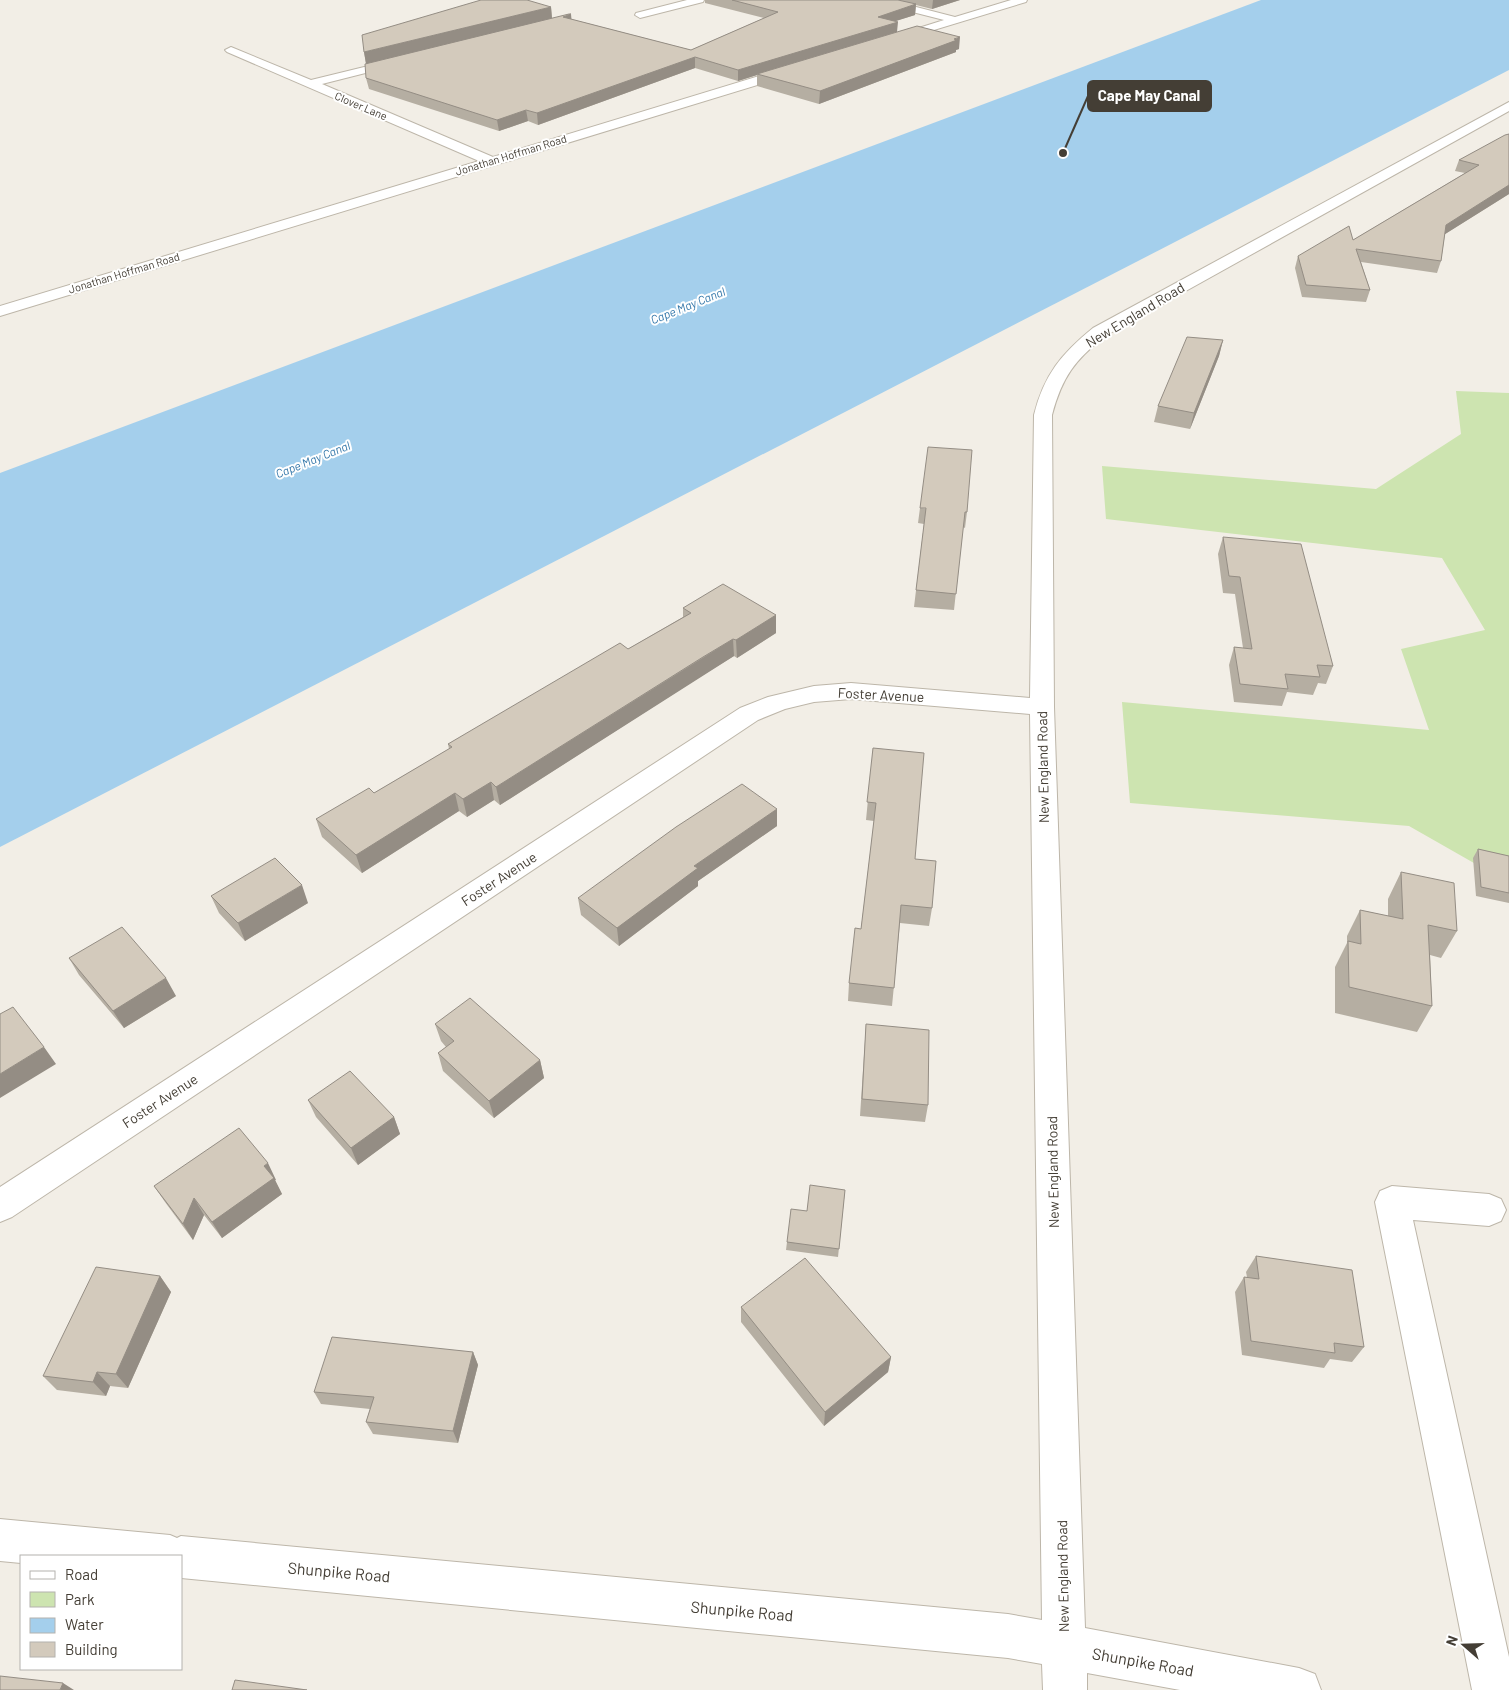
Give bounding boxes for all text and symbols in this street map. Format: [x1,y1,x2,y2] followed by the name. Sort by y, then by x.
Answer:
[1088,81,1211,111] callout: Cape May Canal
[1098,86,1200,104] text: Cape May Canal
[333,89,389,122] street label: Clover Lane
[454,131,568,178] street label: Jonathan Hoffman Road
[67,249,181,296] street label: Jonathan Hoffman Road
[1082,278,1187,351] street label: New England Road
[648,284,727,326] water label: Cape May Canal
[273,438,352,480] water label: Cape May Canal
[837,684,925,705] street label: Foster Avenue
[1033,711,1052,823] street label: New England Road
[458,848,540,909] street label: Foster Avenue
[119,1070,201,1131] street label: Foster Avenue
[1043,1116,1062,1228] street label: New England Road
[1053,1520,1072,1632] street label: New England Road
[20,1555,182,1670] legend
[287,1558,391,1585] street label: Shunpike Road
[65,1565,98,1583] text: Road
[65,1590,95,1608] text: Park
[690,1597,794,1624] street label: Shunpike Road
[65,1615,104,1633] text: Water
[1439,1620,1489,1670] north arrow
[1442,1633,1461,1648] text: N
[65,1640,118,1658] text: Building
[1091,1643,1195,1680] street label: Shunpike Road

